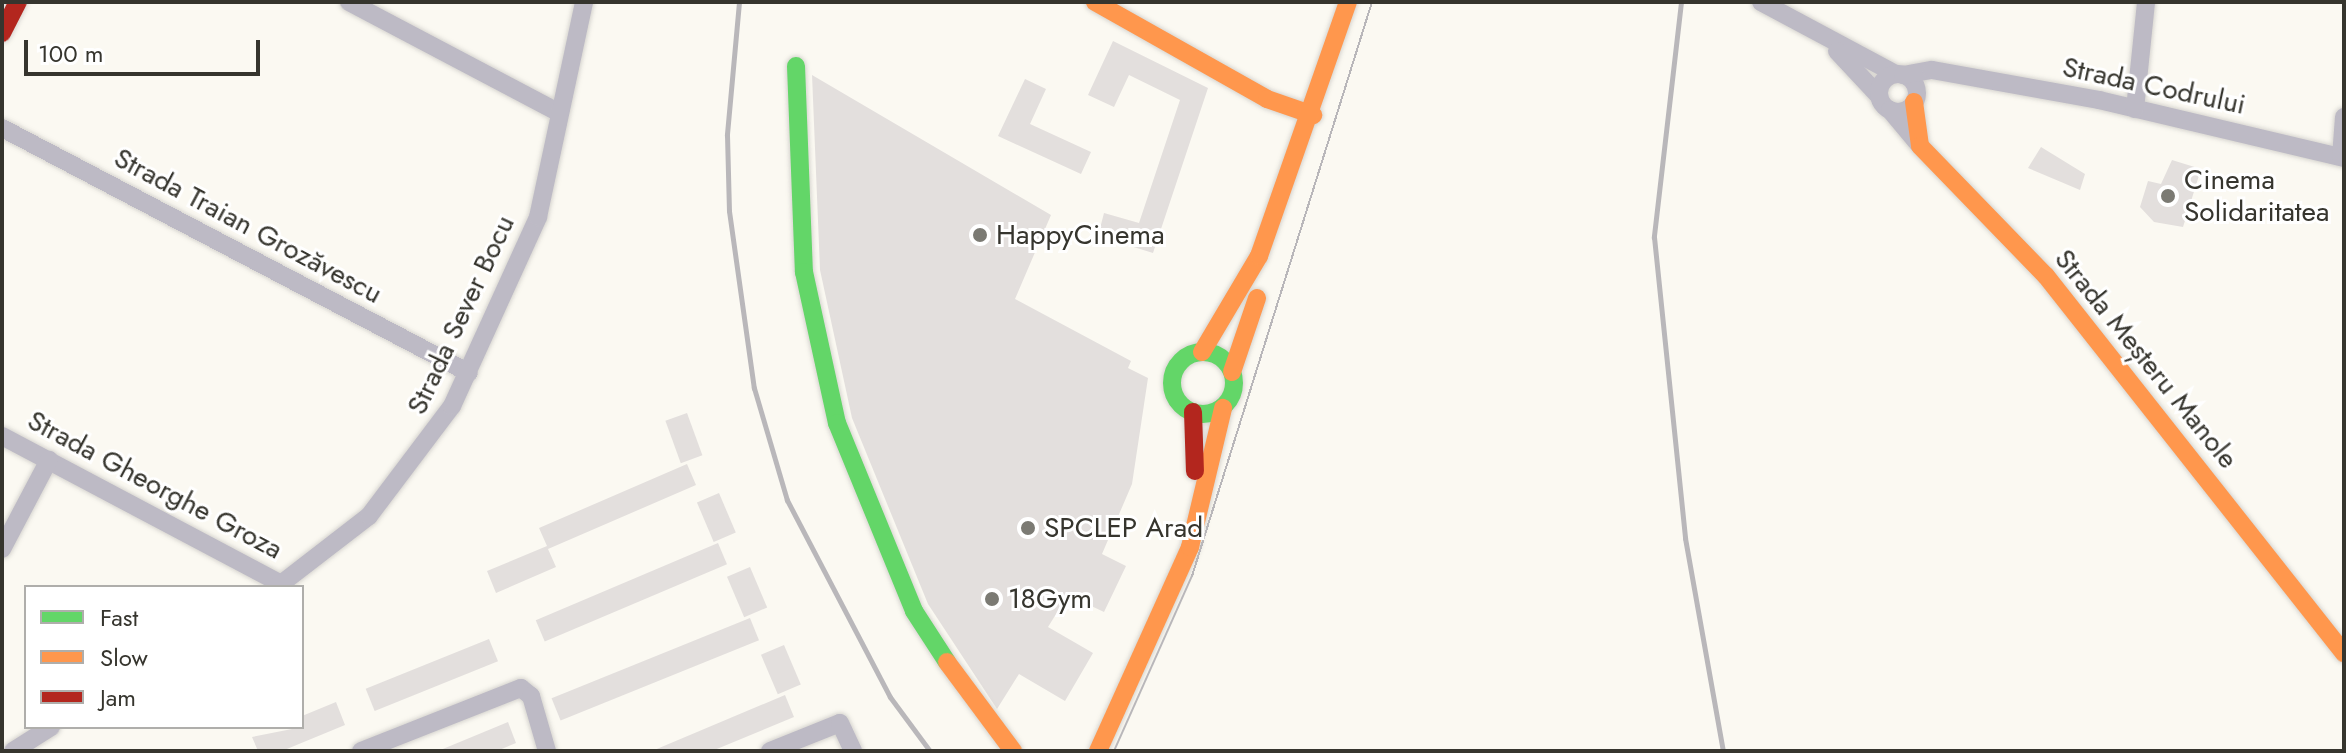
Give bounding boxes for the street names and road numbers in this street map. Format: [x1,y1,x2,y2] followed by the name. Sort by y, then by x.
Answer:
[2059,50,2249,122] street label: Strada Codrului
[108,141,388,311] street label: Strada Traian Grozăvescu
[400,210,522,420] street label: Strada Sever Bocu
[2047,243,2245,475] street label: Strada Meșteru Manole
[22,404,288,566] street label: Strada Gheorghe Groza

